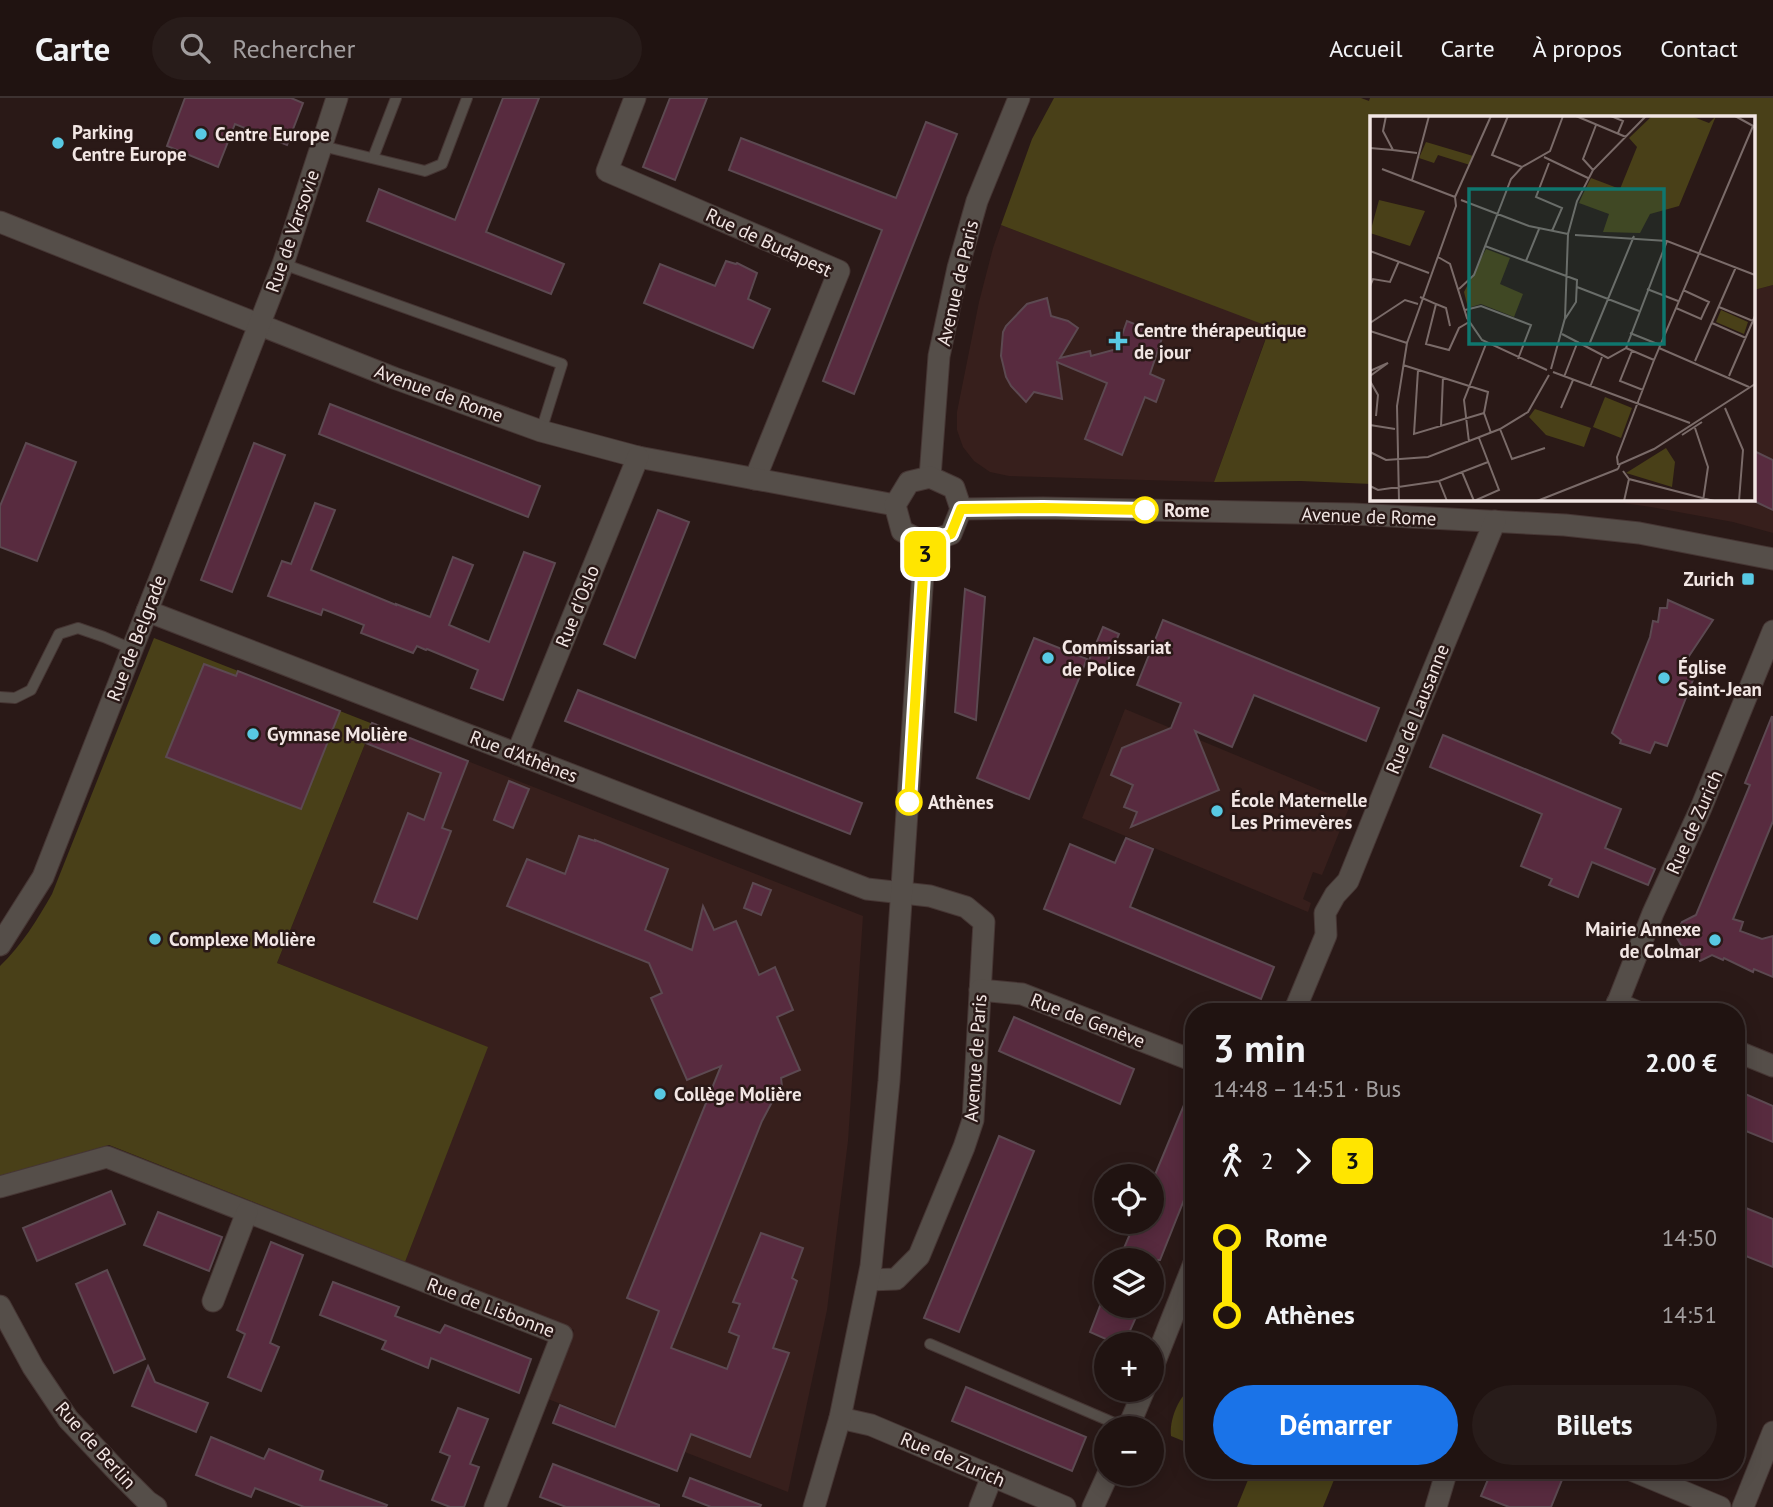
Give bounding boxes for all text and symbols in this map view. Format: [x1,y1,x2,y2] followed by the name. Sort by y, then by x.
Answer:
[152,17,642,80] search box
[35,27,110,70] text: Carte
[176,29,214,67] icon: search
[232,32,355,65] text: Rechercher
[1329,33,1403,64] text: Accueil
[1441,33,1495,64] text: Carte
[1533,33,1622,64] text: À propos
[1660,33,1738,64] text: Contact
[1370,116,1756,500] inset map
[72,120,187,166] place label: Parking Centre Europe
[215,122,330,146] place label: Centre Europe
[193,126,209,142] marker: Centre Europe
[50,135,66,151] marker: Parking Centre Europe
[260,167,324,295] street label: Rue de Varsovie
[702,202,836,282] street label: Rue de Budapest
[931,218,983,348] street label: Avenue de Paris
[1134,318,1306,364] place label: Centre thérapeutique de jour
[1108,331,1128,351] marker: Centre thérapeutique de jour
[371,359,507,427] street label: Avenue de Rome
[1132,497,1158,523] marker: Rome
[1164,498,1210,522] place label: Rome
[1301,502,1437,530] street label: Avenue de Rome
[902,531,948,577] line badge: 3
[918,538,932,569] text: 3
[550,561,604,651] street label: Rue d'Oslo
[1683,567,1734,591] place label: Zurich
[101,571,171,705] street label: Rue de Belgrade
[1740,571,1756,587] marker: Zurich
[1062,635,1172,681] place label: Commissariat de Police
[1380,641,1454,777] street label: Rue de Lausanne
[1040,650,1056,666] marker: Commissariat de Police
[1678,655,1762,701] place label: Église Saint-Jean
[1656,670,1672,686] marker: Église Saint-Jean
[267,722,407,746] place label: Gymnase Molière
[467,724,581,788] street label: Rue d'Athènes
[245,726,261,742] marker: Gymnase Molière
[1660,766,1728,878] street label: Rue de Zurich
[1231,788,1367,834] place label: École Maternelle Les Primevères
[896,789,922,815] marker: Athènes
[928,790,994,814] place label: Athènes
[1209,803,1225,819] marker: École Maternelle Les Primevères
[1585,917,1701,963] place label: Mairie Annexe de Colmar
[169,927,316,951] place label: Complexe Molière
[147,931,163,947] marker: Complexe Molière
[1707,932,1723,948] marker: Mairie Annexe de Colmar
[1027,987,1149,1053] street label: Rue de Genève
[959,993,991,1123] street label: Avenue de Paris
[1213,1023,1306,1072] text: 3 min
[1645,1046,1717,1079] text: 2.00 €
[1213,1074,1401,1103] text: 14:48 – 14:51 · Bus
[674,1082,802,1106] place label: Collège Molière
[652,1086,668,1102] marker: Collège Molière
[1213,1142,1251,1180] icon: walk
[1284,1142,1322,1180] icon: forward
[1346,1145,1359,1176] text: 3
[1261,1146,1274,1175] text: 2
[1094,1164,1164,1486] map controls
[1094,1164,1164,1234] button: locate
[1265,1221,1328,1254] text: Rome
[1662,1223,1717,1252] text: 14:50
[1094,1248,1164,1318] button: layers
[424,1272,558,1342] street label: Rue de Lisbonne
[1265,1298,1355,1331] text: Athènes
[1662,1300,1717,1329] text: 14:51
[1094,1332,1164,1402] button: +
[1213,1385,1458,1465] button: Démarrer
[1472,1385,1717,1465] button: Billets
[51,1396,141,1494] street label: Rue de Berlin
[1094,1416,1164,1486] button: −
[897,1426,1009,1492] street label: Rue de Zurich

